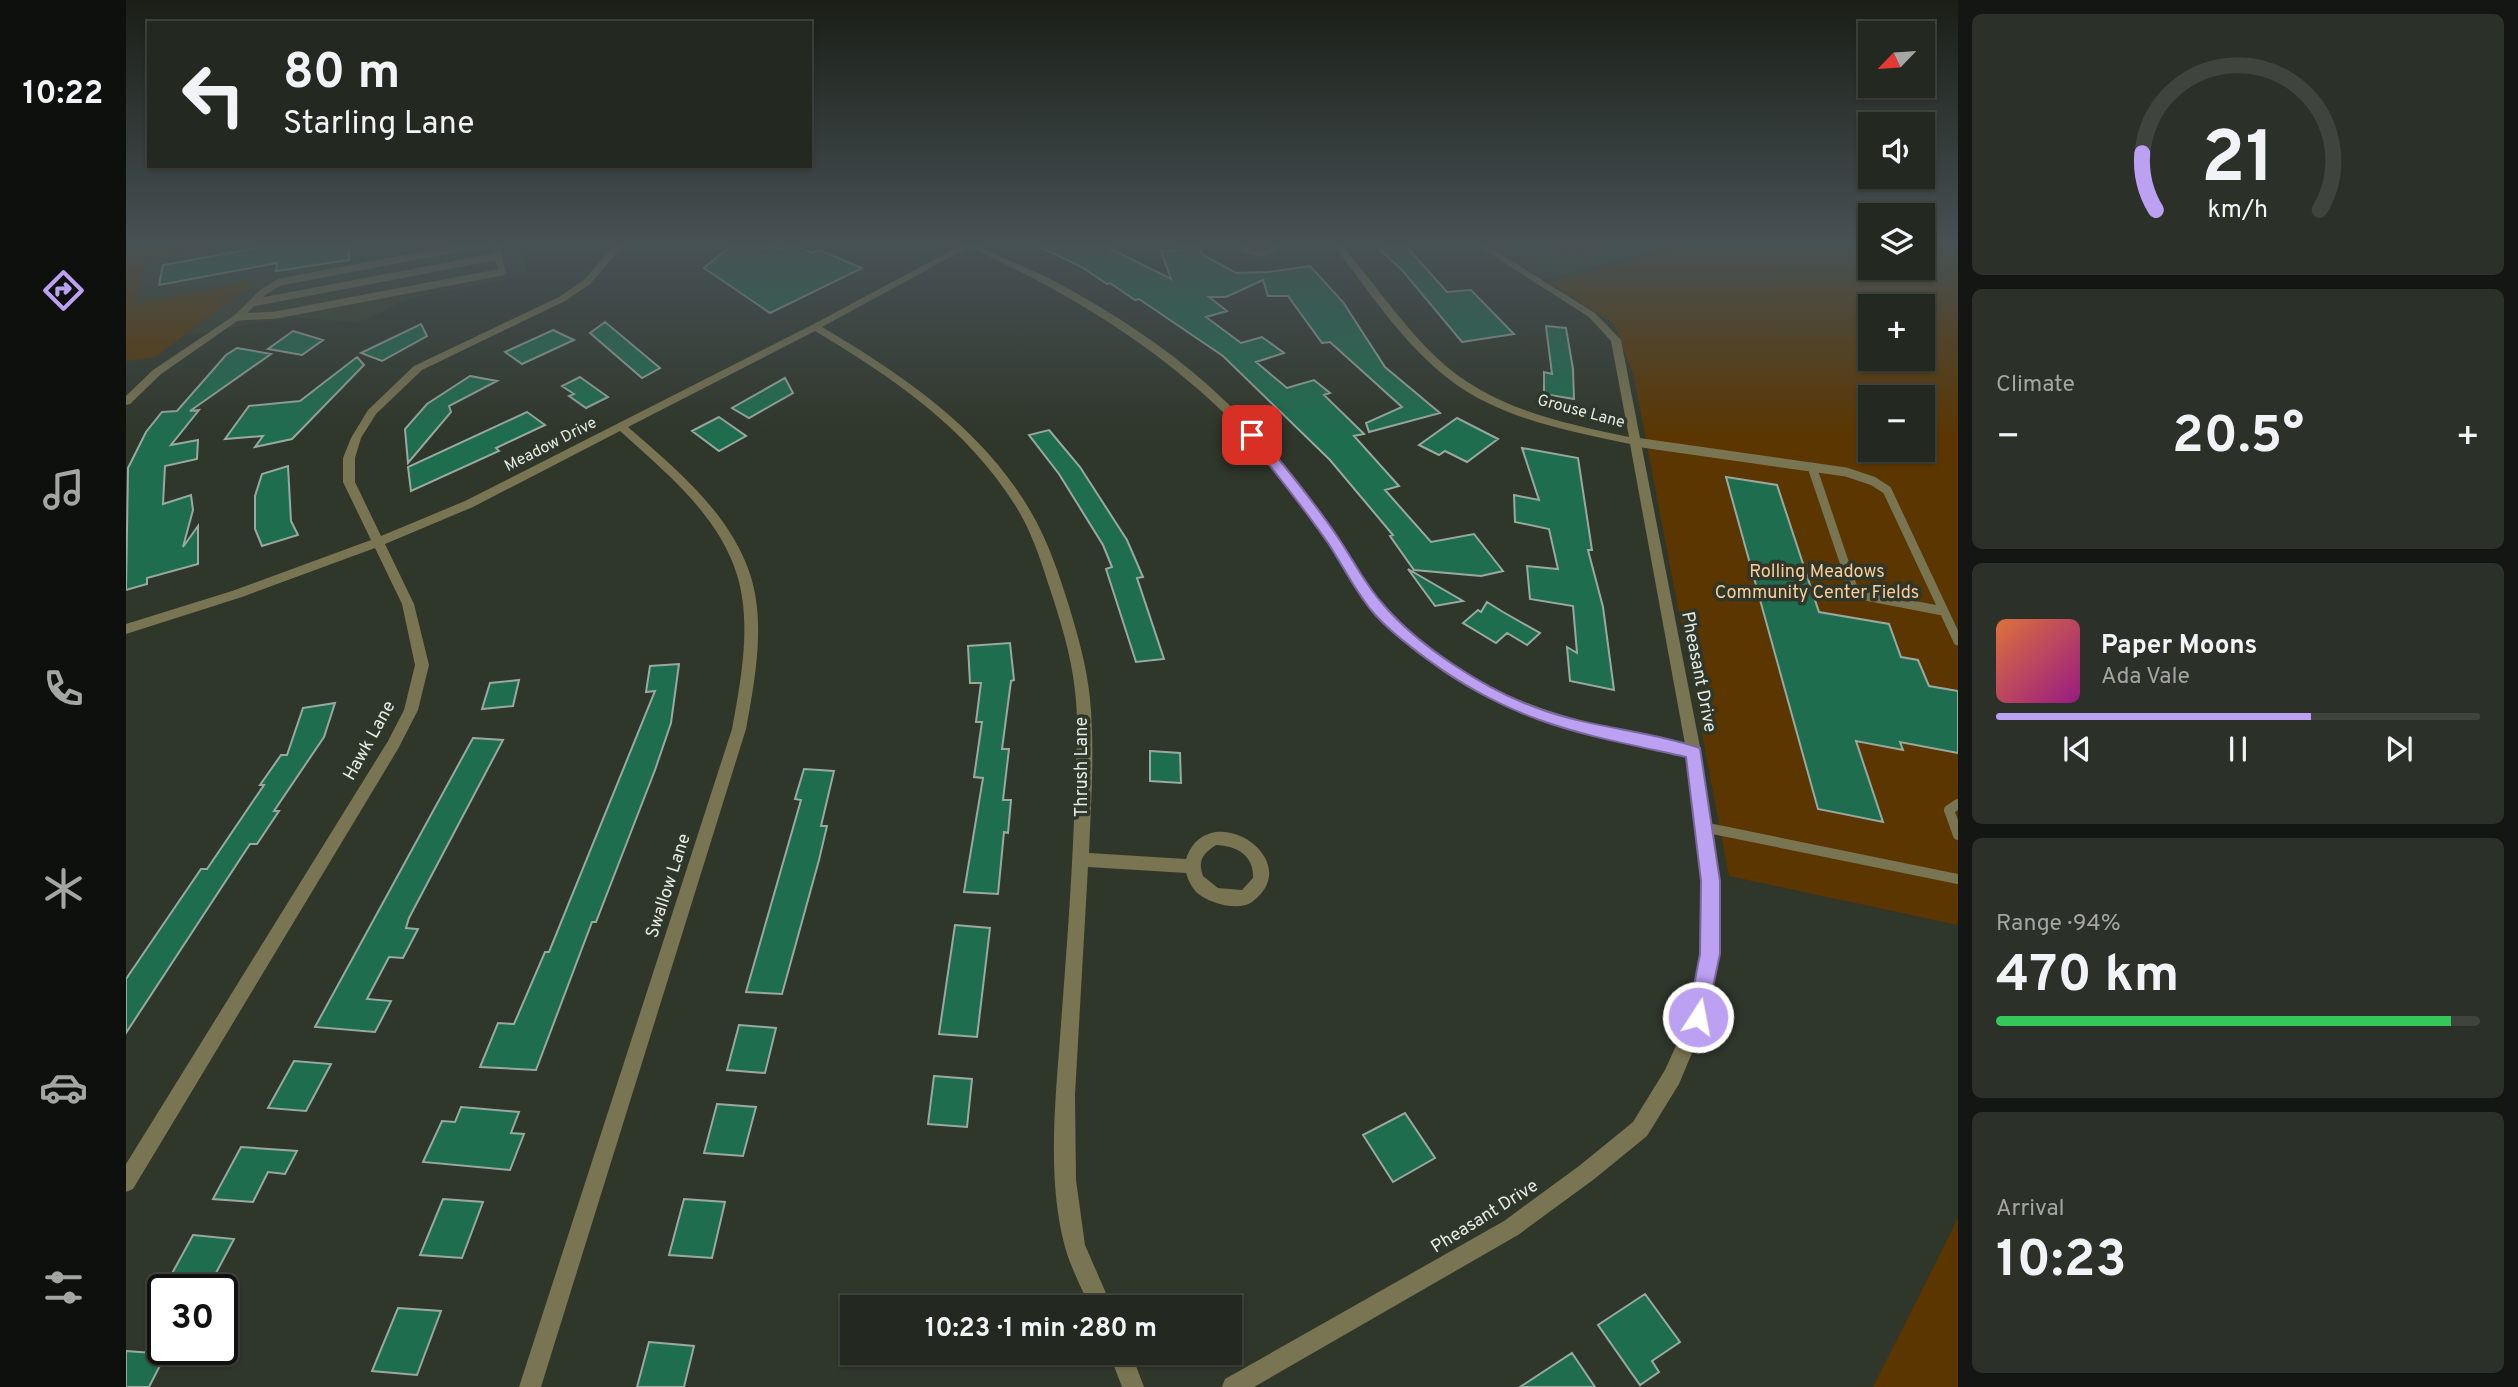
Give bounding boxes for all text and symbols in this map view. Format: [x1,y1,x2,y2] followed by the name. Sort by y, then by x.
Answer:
[1858,21,1936,98] north arrow
[1858,21,1935,462] map controls
[283,44,400,106] text: 80 m
[168,49,259,140] icon: left
[23,75,103,115] text: 10:22
[283,105,475,145] text: Starling Lane
[1858,112,1935,189] button: sound
[2201,117,2275,209] text: 21
[2208,195,2268,227] text: km/h
[1858,203,1935,280] button: layers
[39,266,88,315] icon: directions
[1858,294,1935,371] button: +
[1996,371,2075,400] text: Climate
[1858,385,1935,462] button: −
[1535,391,1627,433] street label: Grouse Lane
[1222,405,1282,465] pin
[2172,405,2304,471] text: 20.5°
[501,413,601,477] street label: Meadow Drive
[1996,414,2021,463] text: −
[2455,414,2480,463] text: +
[1233,416,1271,454] icon: arrive
[39,465,88,514] icon: music
[1715,561,1919,605] park label: Rolling Meadows Community Center Fields
[1675,610,1721,734] street label: Pheasant Drive
[2101,630,2257,663] text: Paper Moons
[2101,663,2190,692] text: Ada Vale
[39,664,88,713] icon: phone
[339,697,401,785] street label: Hawk Lane
[1071,717,1094,817] street label: Thrush Lane
[2058,730,2096,768] icon: previous
[2219,730,2257,768] icon: pause
[2380,730,2418,768] icon: next
[641,831,697,941] street label: Swallow Lane
[39,864,88,913] icon: climate
[1996,910,2121,939] text: Range · 94%
[1996,944,2179,1010] text: 470 km
[1661,980,1735,1054] position arrow
[39,1063,88,1112] icon: car
[1427,1175,1543,1259] street label: Pheasant Drive
[1996,1195,2065,1224] text: Arrival
[1996,1229,2127,1295] text: 10:23
[39,1263,88,1312] icon: filters
[147,1274,238,1365] speed limit sign: 30
[925,1313,1157,1346] text: 10:23 · 1 min · 280 m

